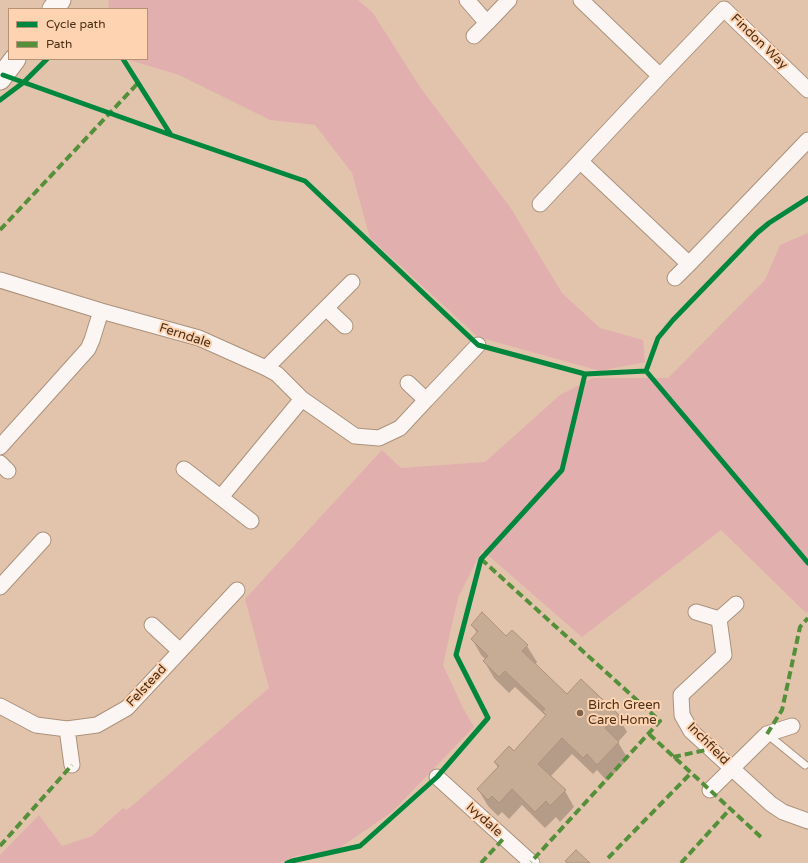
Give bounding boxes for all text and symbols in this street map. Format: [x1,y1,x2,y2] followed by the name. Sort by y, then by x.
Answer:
[8,8,148,60] legend
[727,11,791,73] street label: Findon Way
[46,17,105,31] text: Cycle path
[46,37,72,51] text: Path
[157,320,213,352] street label: Ferndale
[124,662,170,710] street label: Felstead
[588,698,660,729] place label: Birch Green Care Home
[575,708,585,718] marker: Birch Green Care Home
[684,720,732,768] street label: Inchfield
[463,800,505,840] street label: Ivydale

